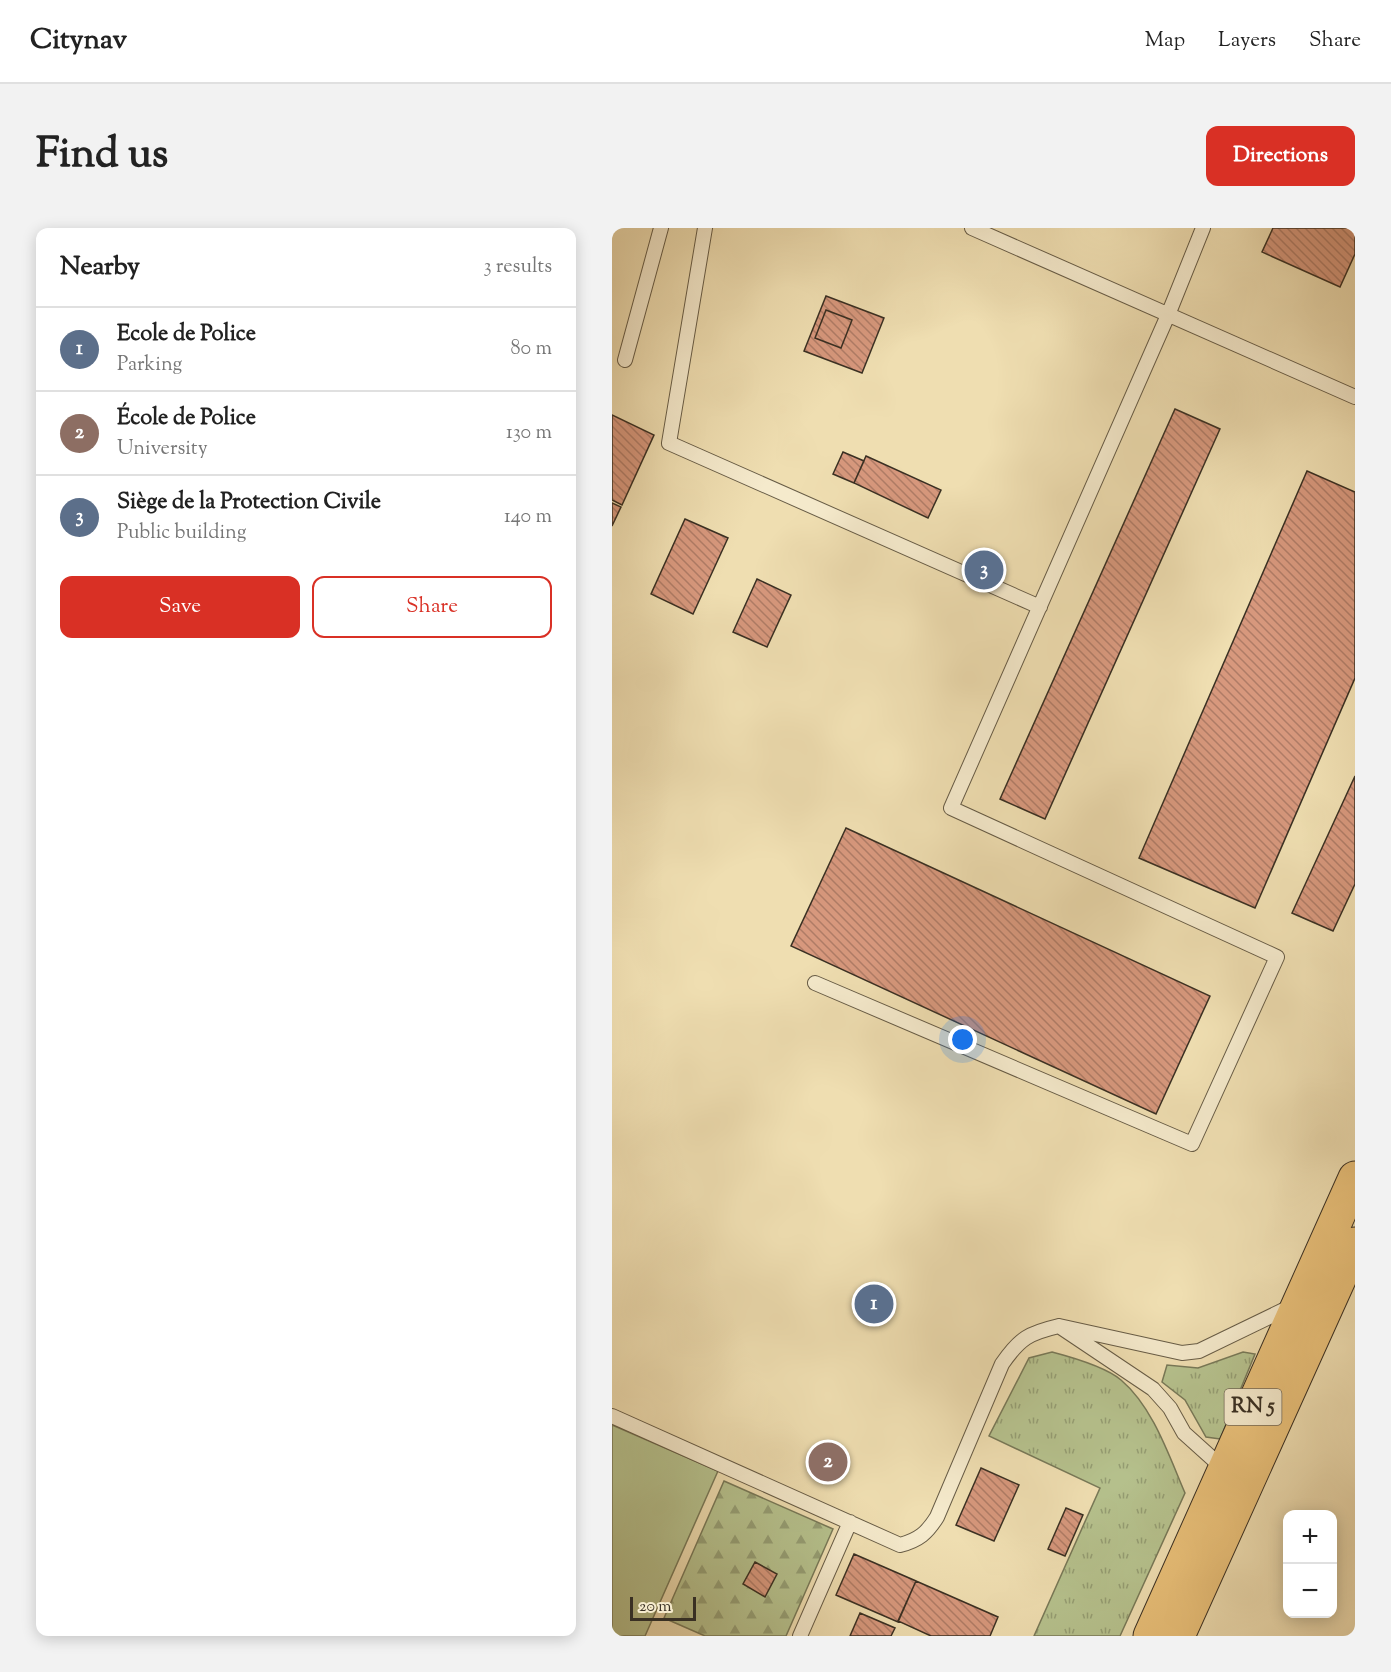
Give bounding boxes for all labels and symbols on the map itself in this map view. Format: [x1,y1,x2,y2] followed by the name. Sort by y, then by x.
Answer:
[964,548,1004,592] pin: 3
[948,1025,977,1054] your location
[854,1282,894,1326] pin: 1
[1224,1389,1282,1425] road number: RN 5
[808,1440,848,1484] pin: 2
[630,1594,696,1622] scale bar

